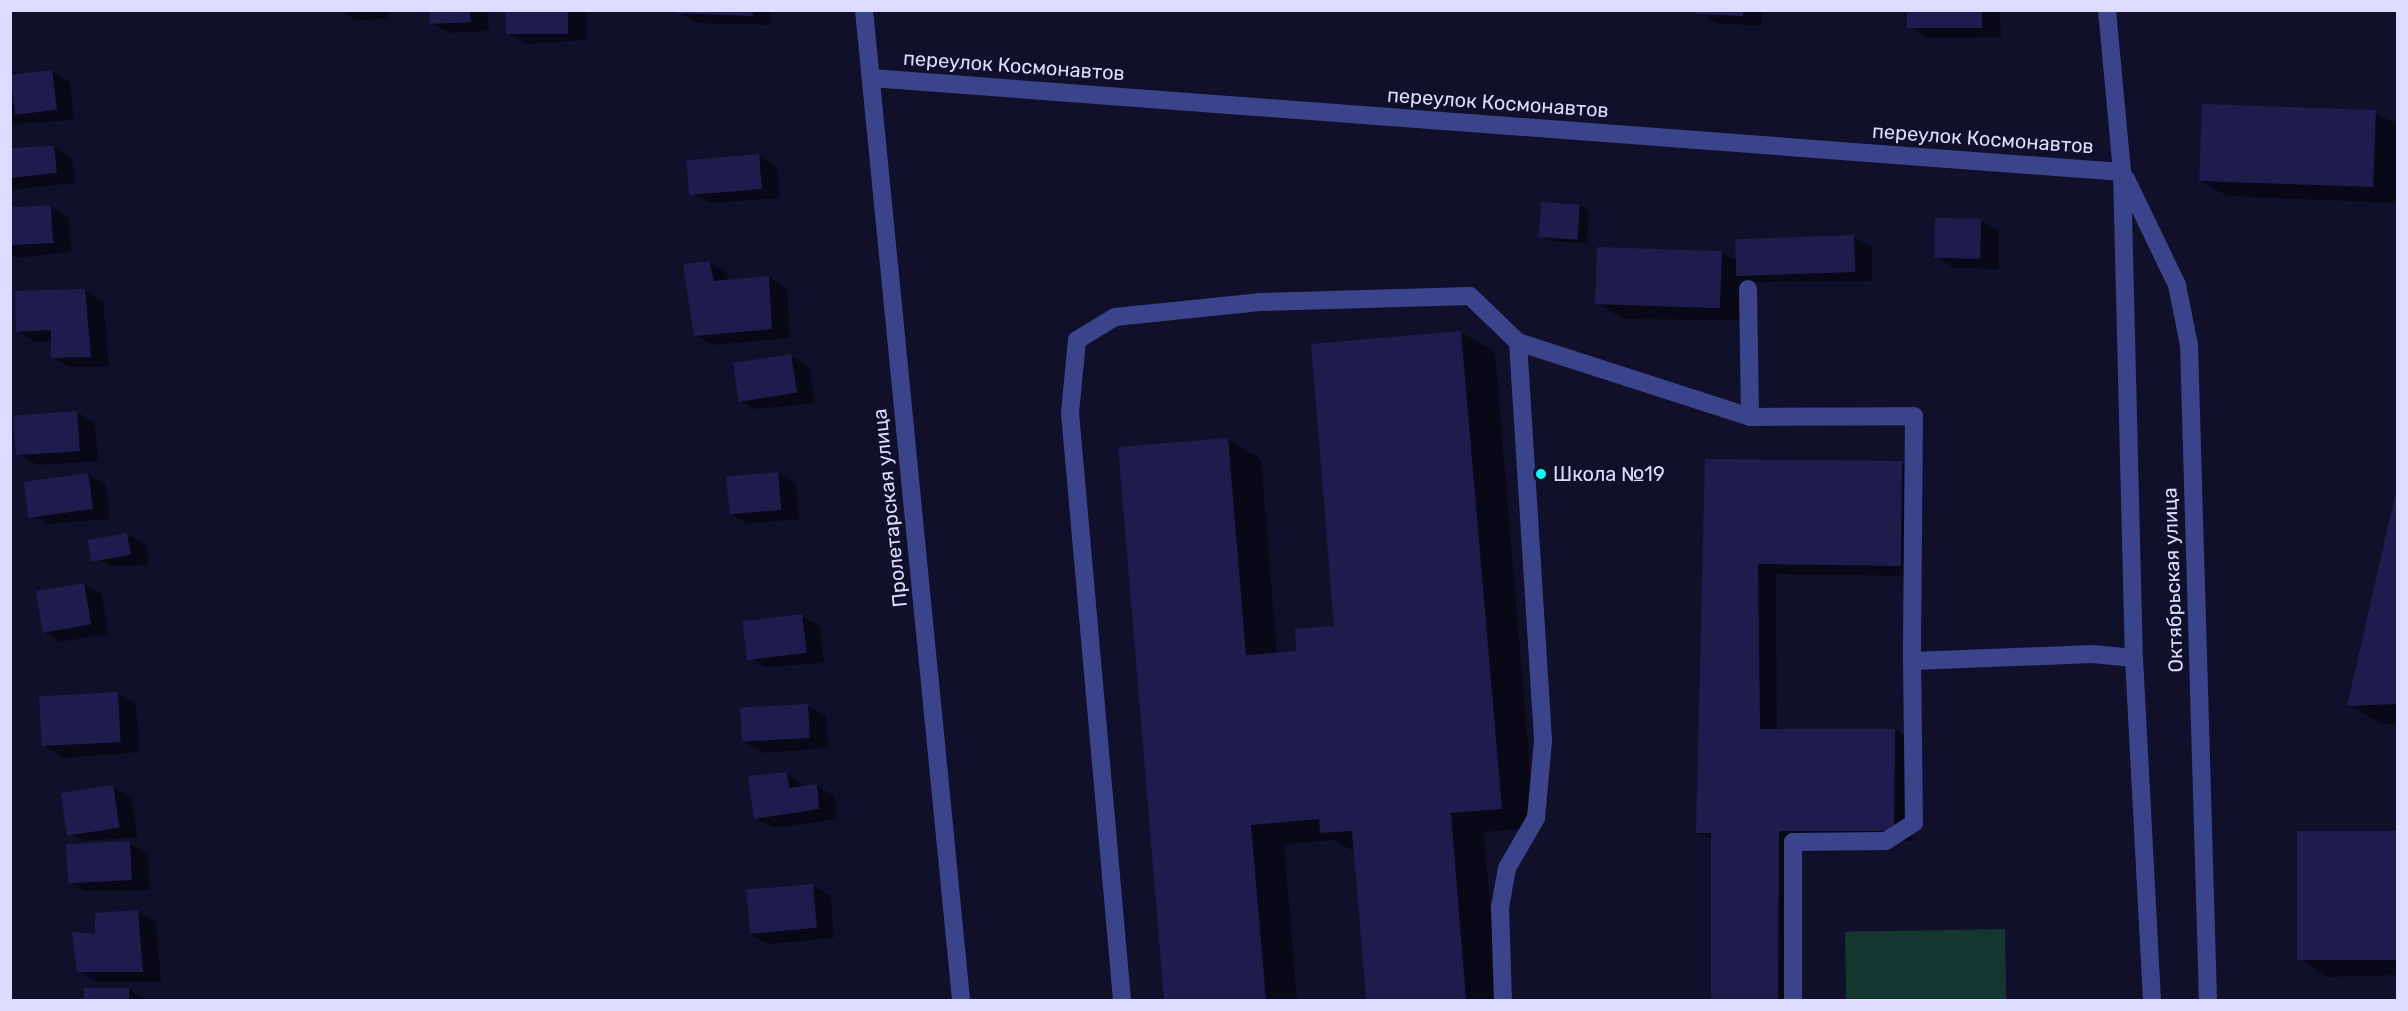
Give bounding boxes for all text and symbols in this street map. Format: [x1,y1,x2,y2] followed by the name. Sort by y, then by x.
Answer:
[902,46,1126,86] street label: переулок Космонавтов
[1386,83,1610,123] street label: переулок Космонавтов
[1871,119,2095,159] street label: переулок Космонавтов
[868,407,912,609] street label: Пролетарская улица
[1553,462,1665,486] place label: Школа №19
[1534,467,1548,481] marker: Школа №19
[2158,487,2188,673] street label: Октябрьская улица

